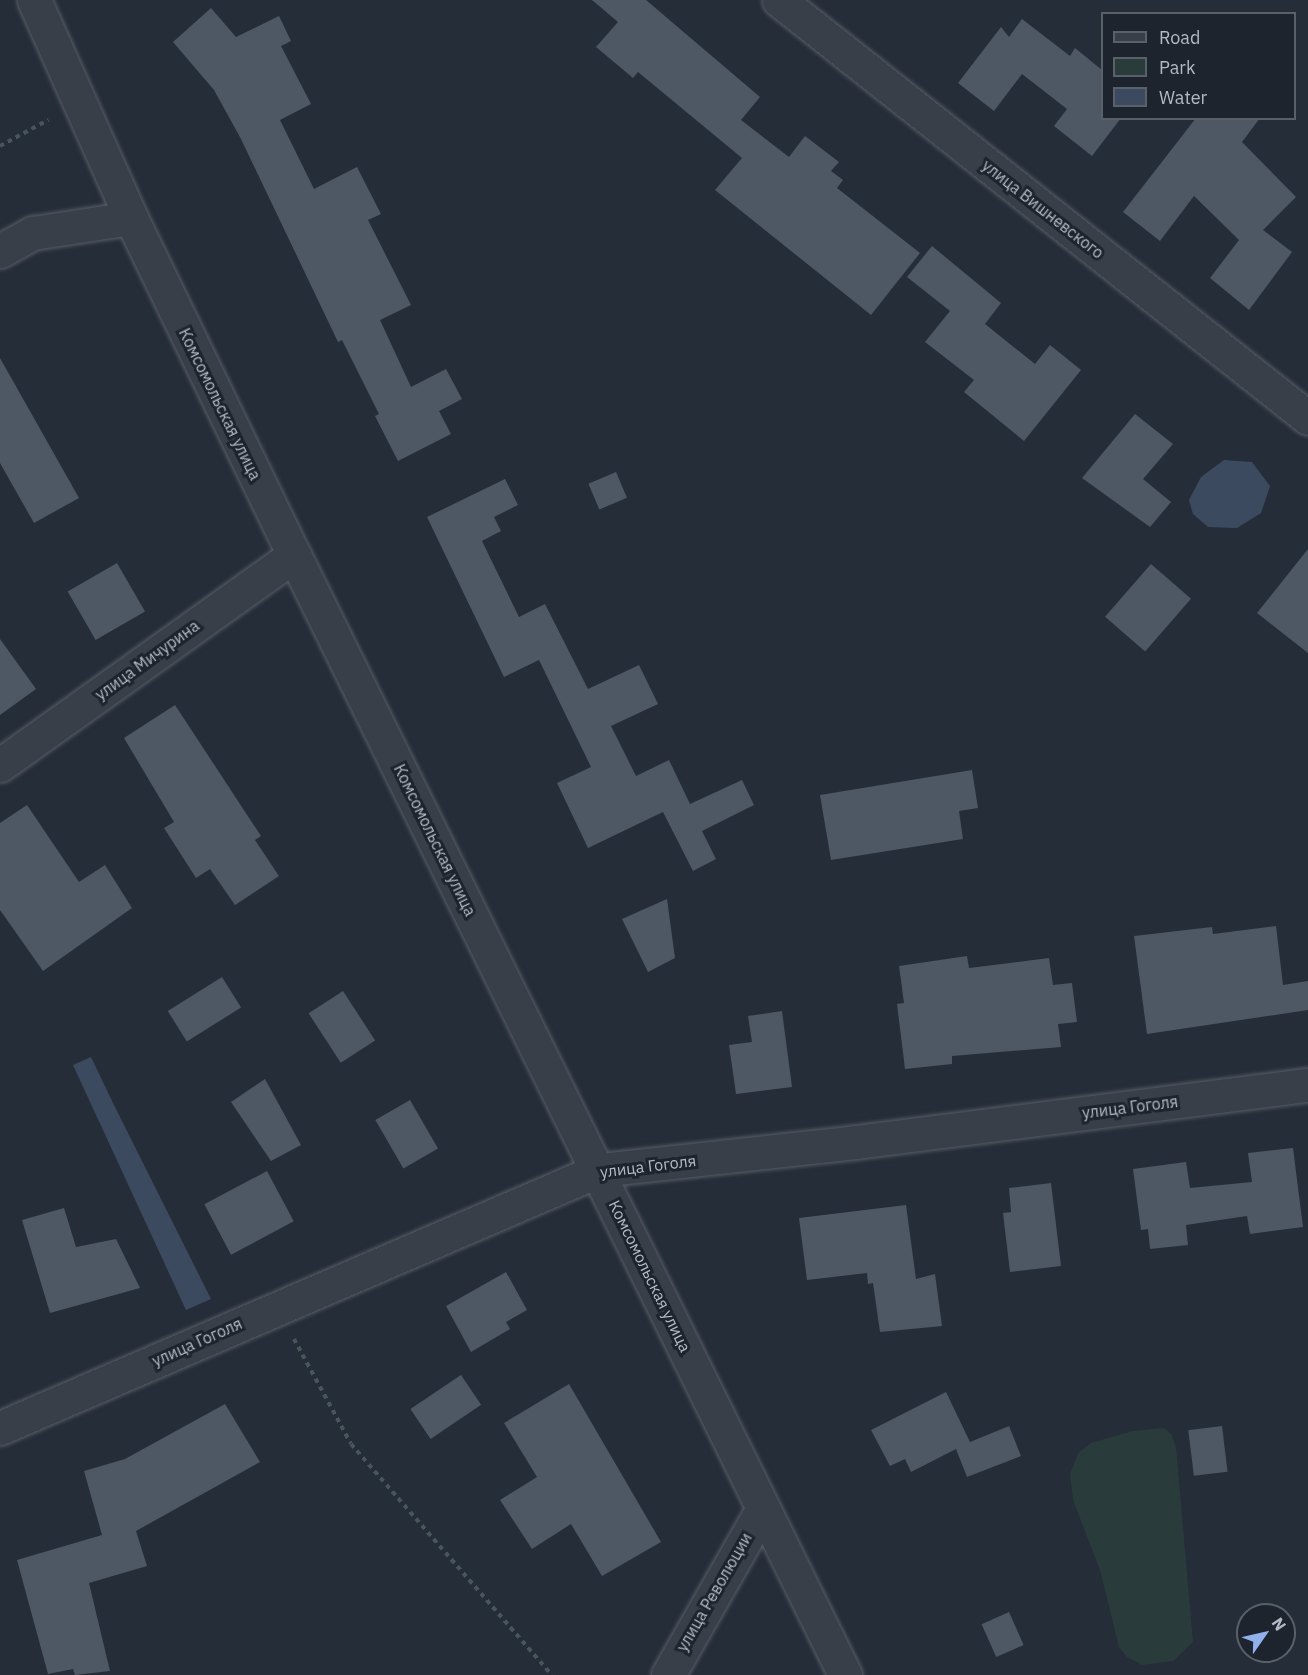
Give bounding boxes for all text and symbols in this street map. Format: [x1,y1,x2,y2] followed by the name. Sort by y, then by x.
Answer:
[1101,12,1296,120] legend
[1159,26,1200,49] text: Road
[1159,56,1195,79] text: Park
[1159,86,1207,109] text: Water
[978,156,1108,262] street label: улица Вишневского
[175,325,265,483] street label: Комсомольская улица
[91,616,203,704] street label: улица Мичурина
[390,761,480,919] street label: Комсомольская улица
[1081,1092,1179,1122] street label: улица Гоголя
[599,1151,697,1181] street label: улица Гоголя
[605,1197,695,1355] street label: Комсомольская улица
[149,1314,245,1370] street label: улица Гоголя
[672,1529,756,1655] street label: улица Революции
[1236,1603,1296,1663] north arrow
[1268,1614,1291,1634] text: N

